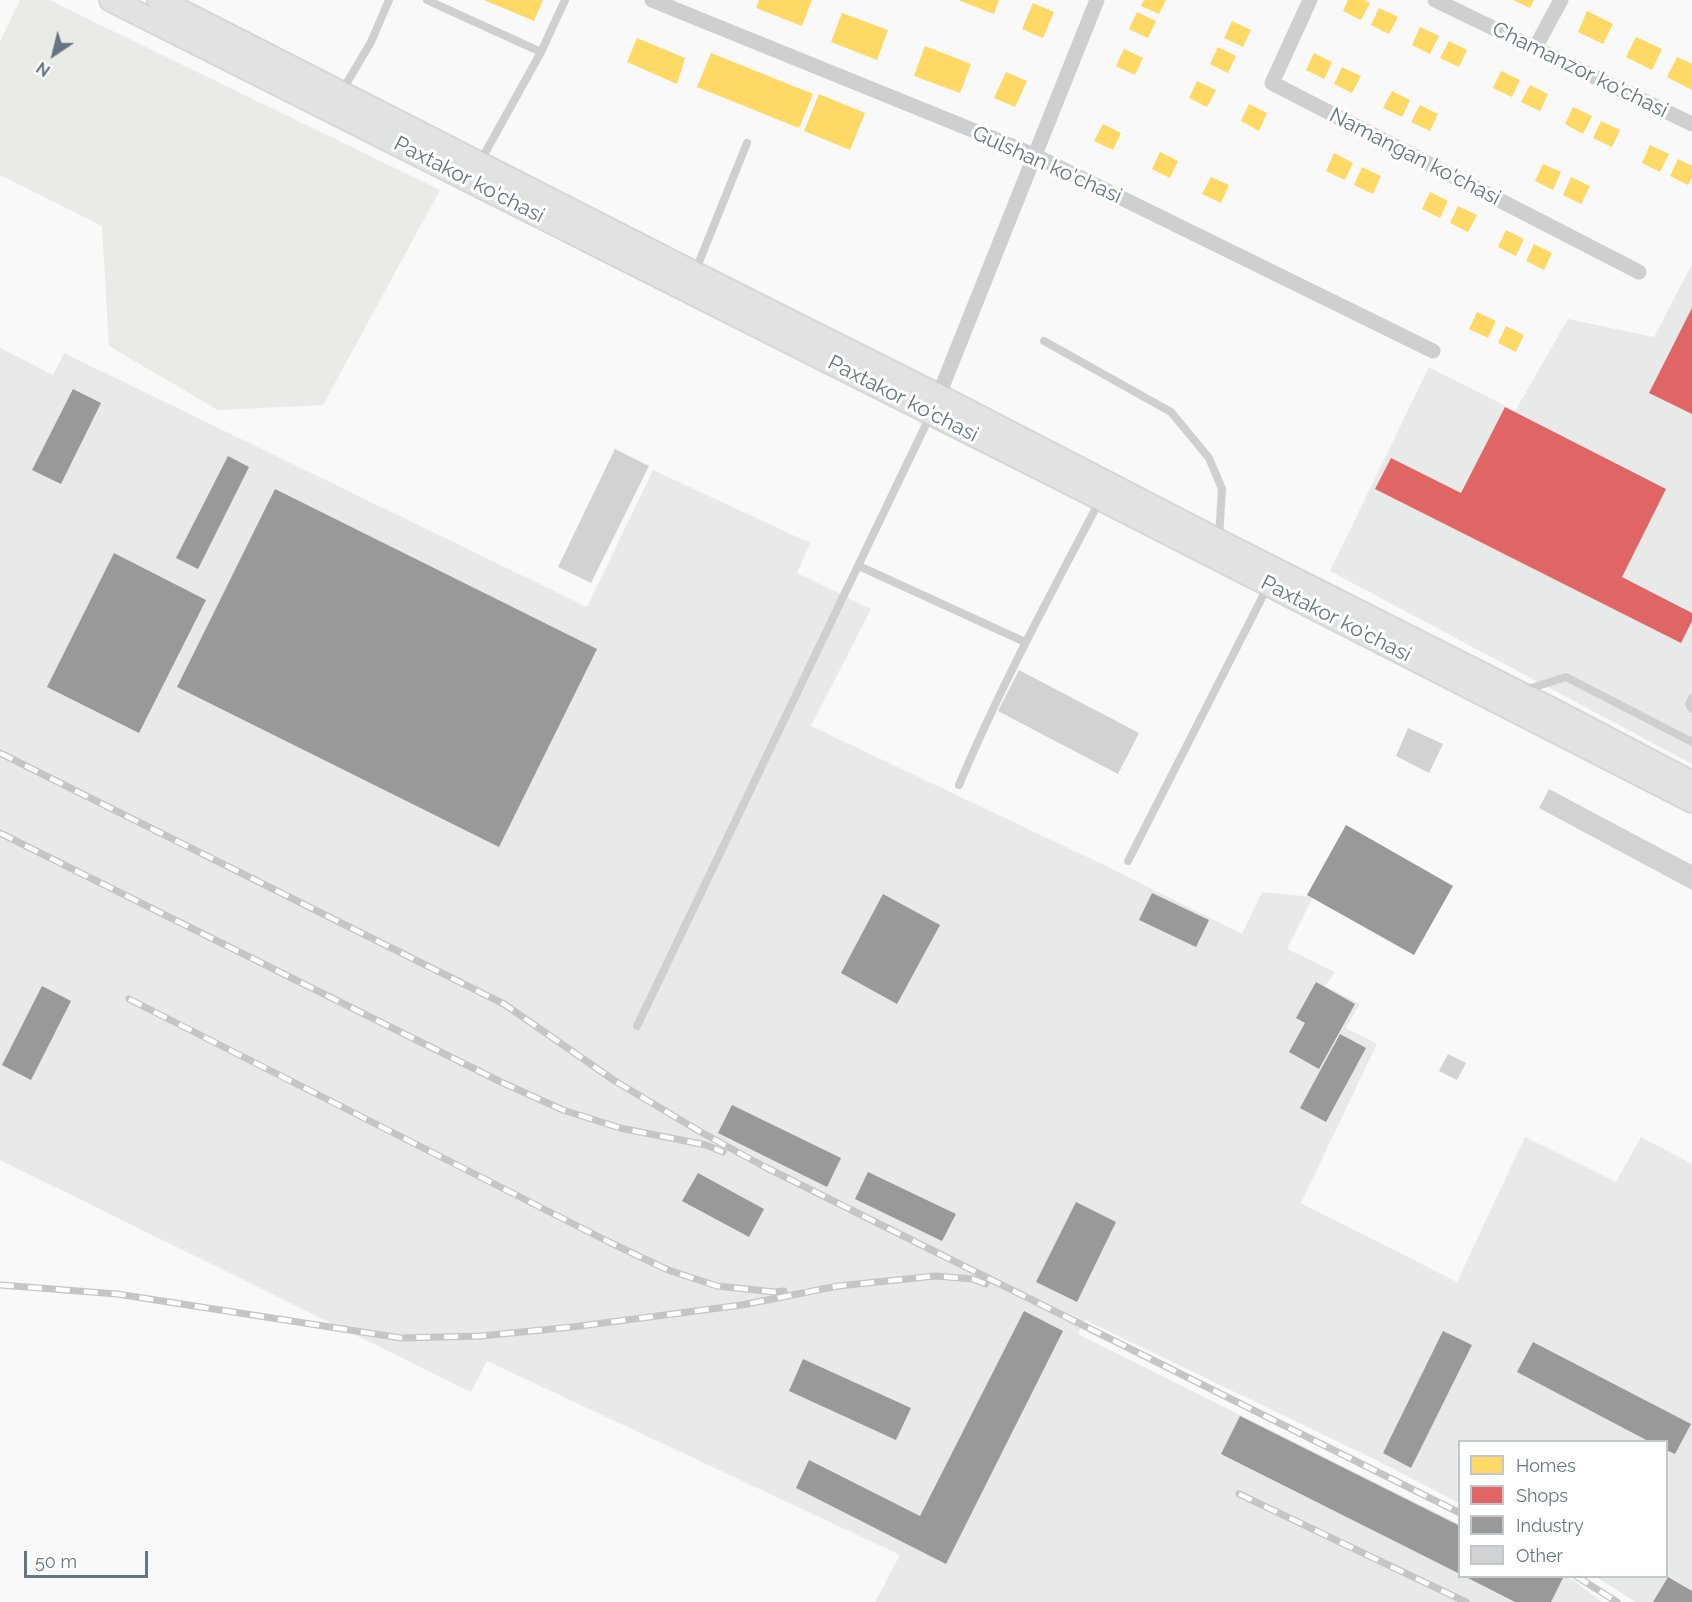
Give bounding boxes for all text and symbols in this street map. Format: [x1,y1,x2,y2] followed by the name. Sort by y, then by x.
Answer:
[1488,16,1672,124] street label: Chamanzor ko'chasi
[24,24,84,84] north arrow
[33,58,54,80] text: N
[1325,103,1505,211] street label: Namangan ko'chasi
[968,121,1126,209] street label: Gulshan ko'chasi
[390,131,548,229] street label: Paxtakor ko'chasi
[824,350,982,448] street label: Paxtakor ko'chasi
[1257,570,1415,668] street label: Paxtakor ko'chasi
[1458,1440,1668,1578] legend
[1516,1455,1576,1476] text: Homes
[1516,1485,1568,1506] text: Shops
[1516,1515,1584,1536] text: Industry
[27,1539,152,1577] scale bar
[1516,1545,1563,1566] text: Other
[35,1551,77,1572] text: 50 m

